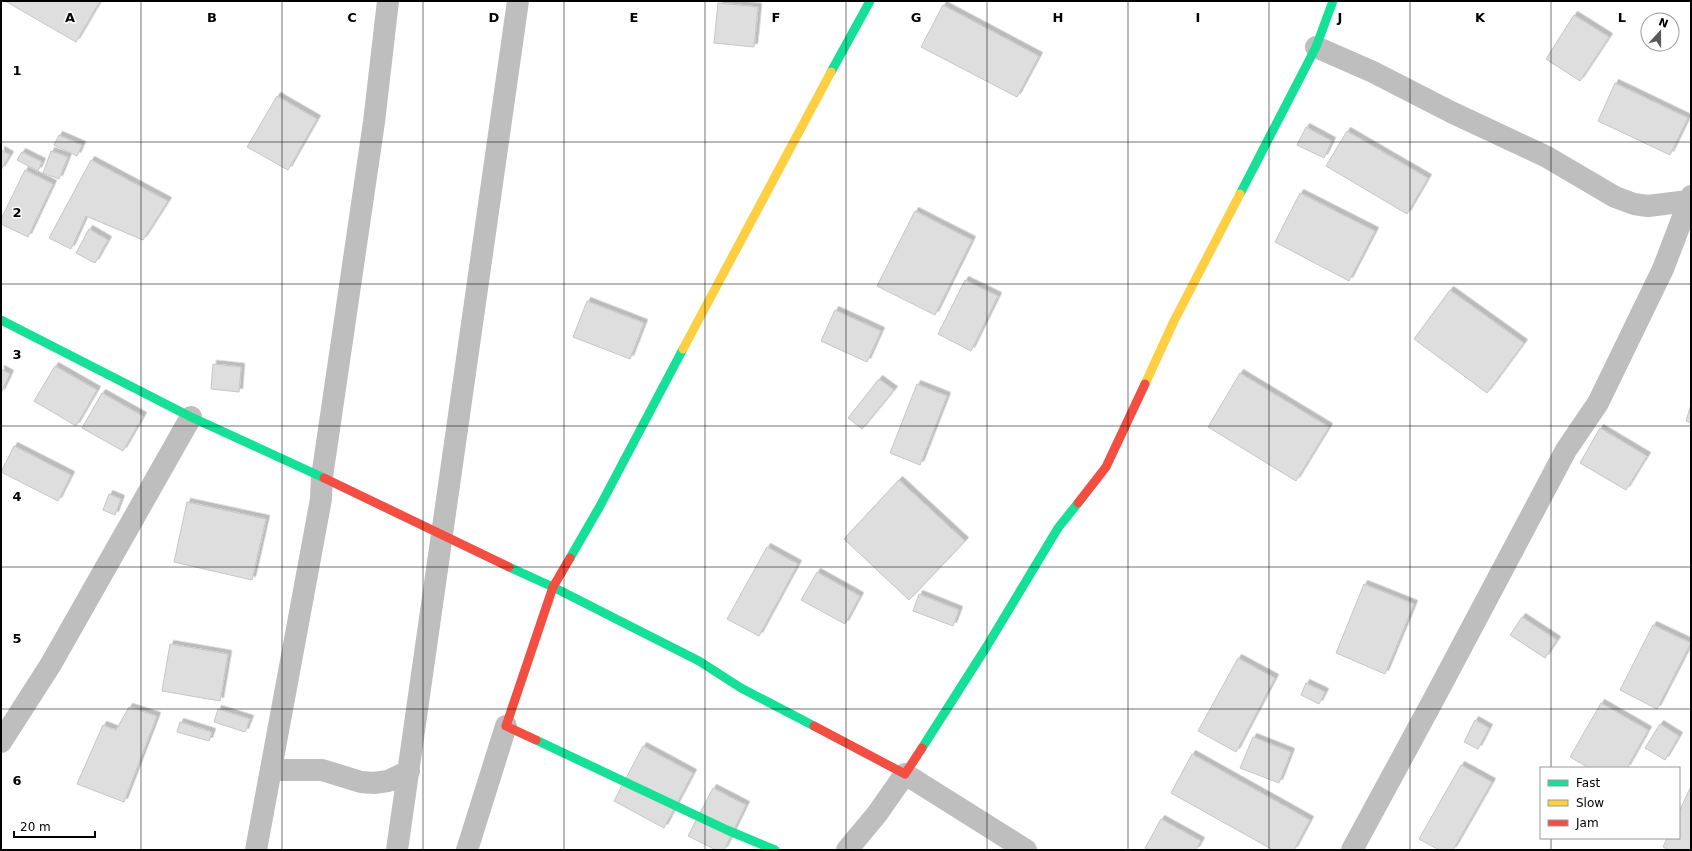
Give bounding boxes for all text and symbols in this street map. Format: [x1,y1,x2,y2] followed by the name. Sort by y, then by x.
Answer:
[65,10,75,25] text: A
[207,10,217,25] text: B
[347,10,357,25] text: C
[489,10,500,25] text: D
[630,10,638,25] text: E
[772,10,780,25] text: F
[911,10,921,25] text: G
[1053,10,1063,25] text: H
[1196,10,1200,25] text: I
[1337,10,1342,25] text: J
[1475,10,1486,25] text: K
[1618,10,1626,25] text: L
[1640,12,1680,52] north arrow
[1657,15,1670,31] text: N
[12,63,22,78] text: 1
[12,205,22,220] text: 2
[12,347,22,362] text: 3
[12,489,22,504] text: 4
[12,631,22,646] text: 5
[1540,767,1680,839] legend
[12,773,22,788] text: 6
[1576,776,1600,790] text: Fast
[1576,796,1604,810] text: Slow
[14,813,95,839] scale bar
[1575,816,1599,830] text: Jam
[20,820,51,834] text: 20 m

